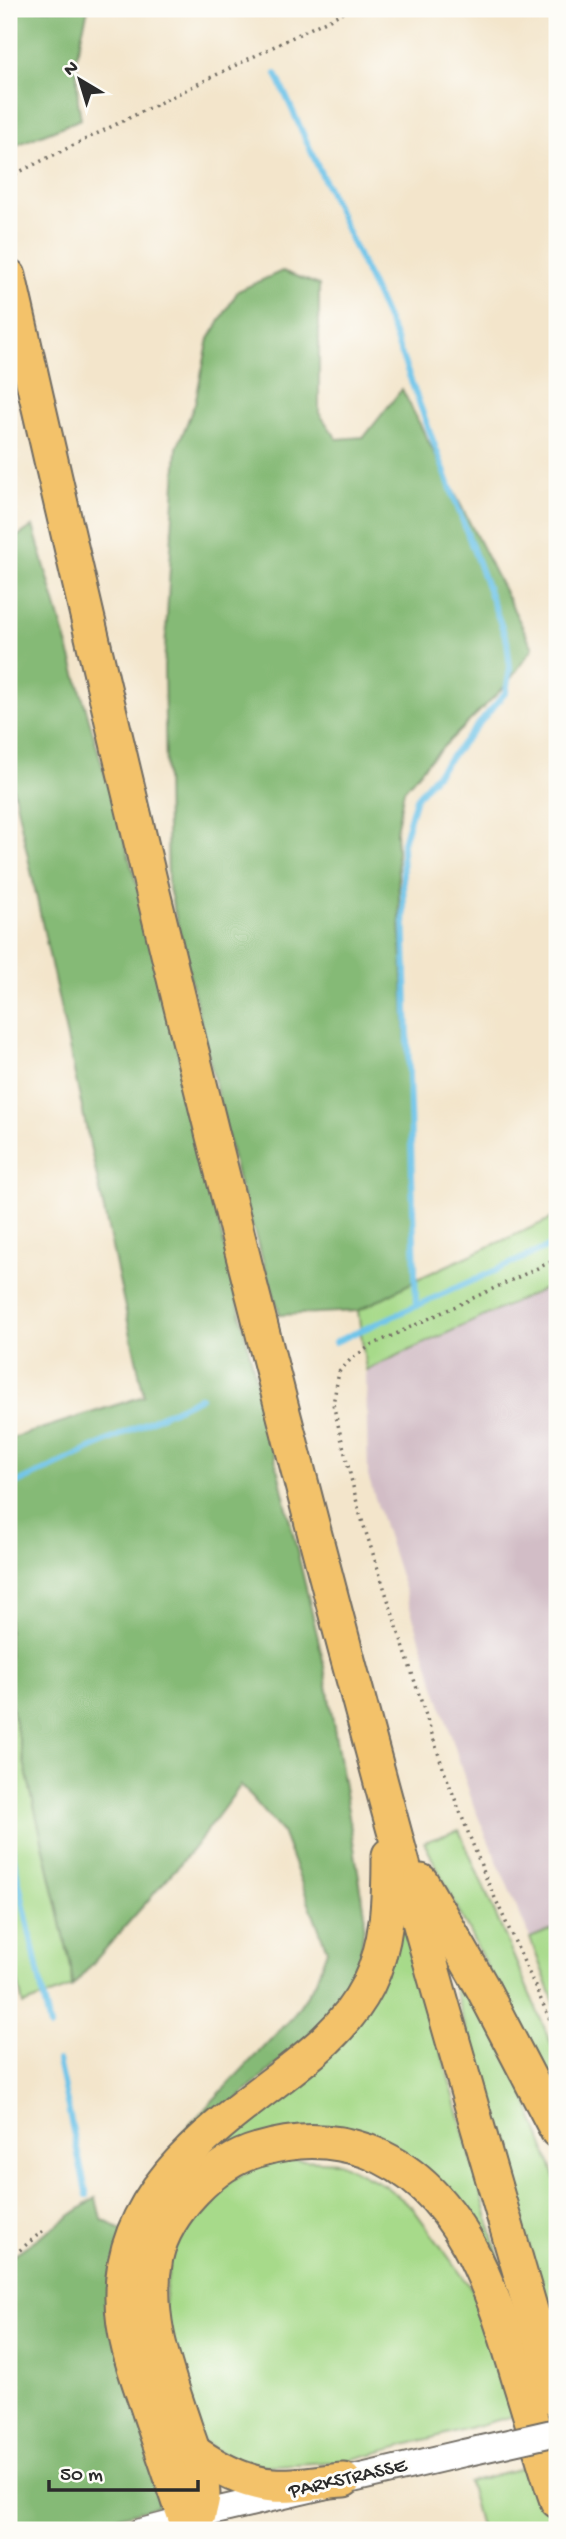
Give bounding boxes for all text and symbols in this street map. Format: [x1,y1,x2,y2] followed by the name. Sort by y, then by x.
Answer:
[46,46,116,116] north arrow
[60,56,84,82] text: N
[49,2448,198,2492] scale bar
[286,2454,410,2506] street label: PARKSTRASSE
[60,2464,103,2489] text: 50 m

